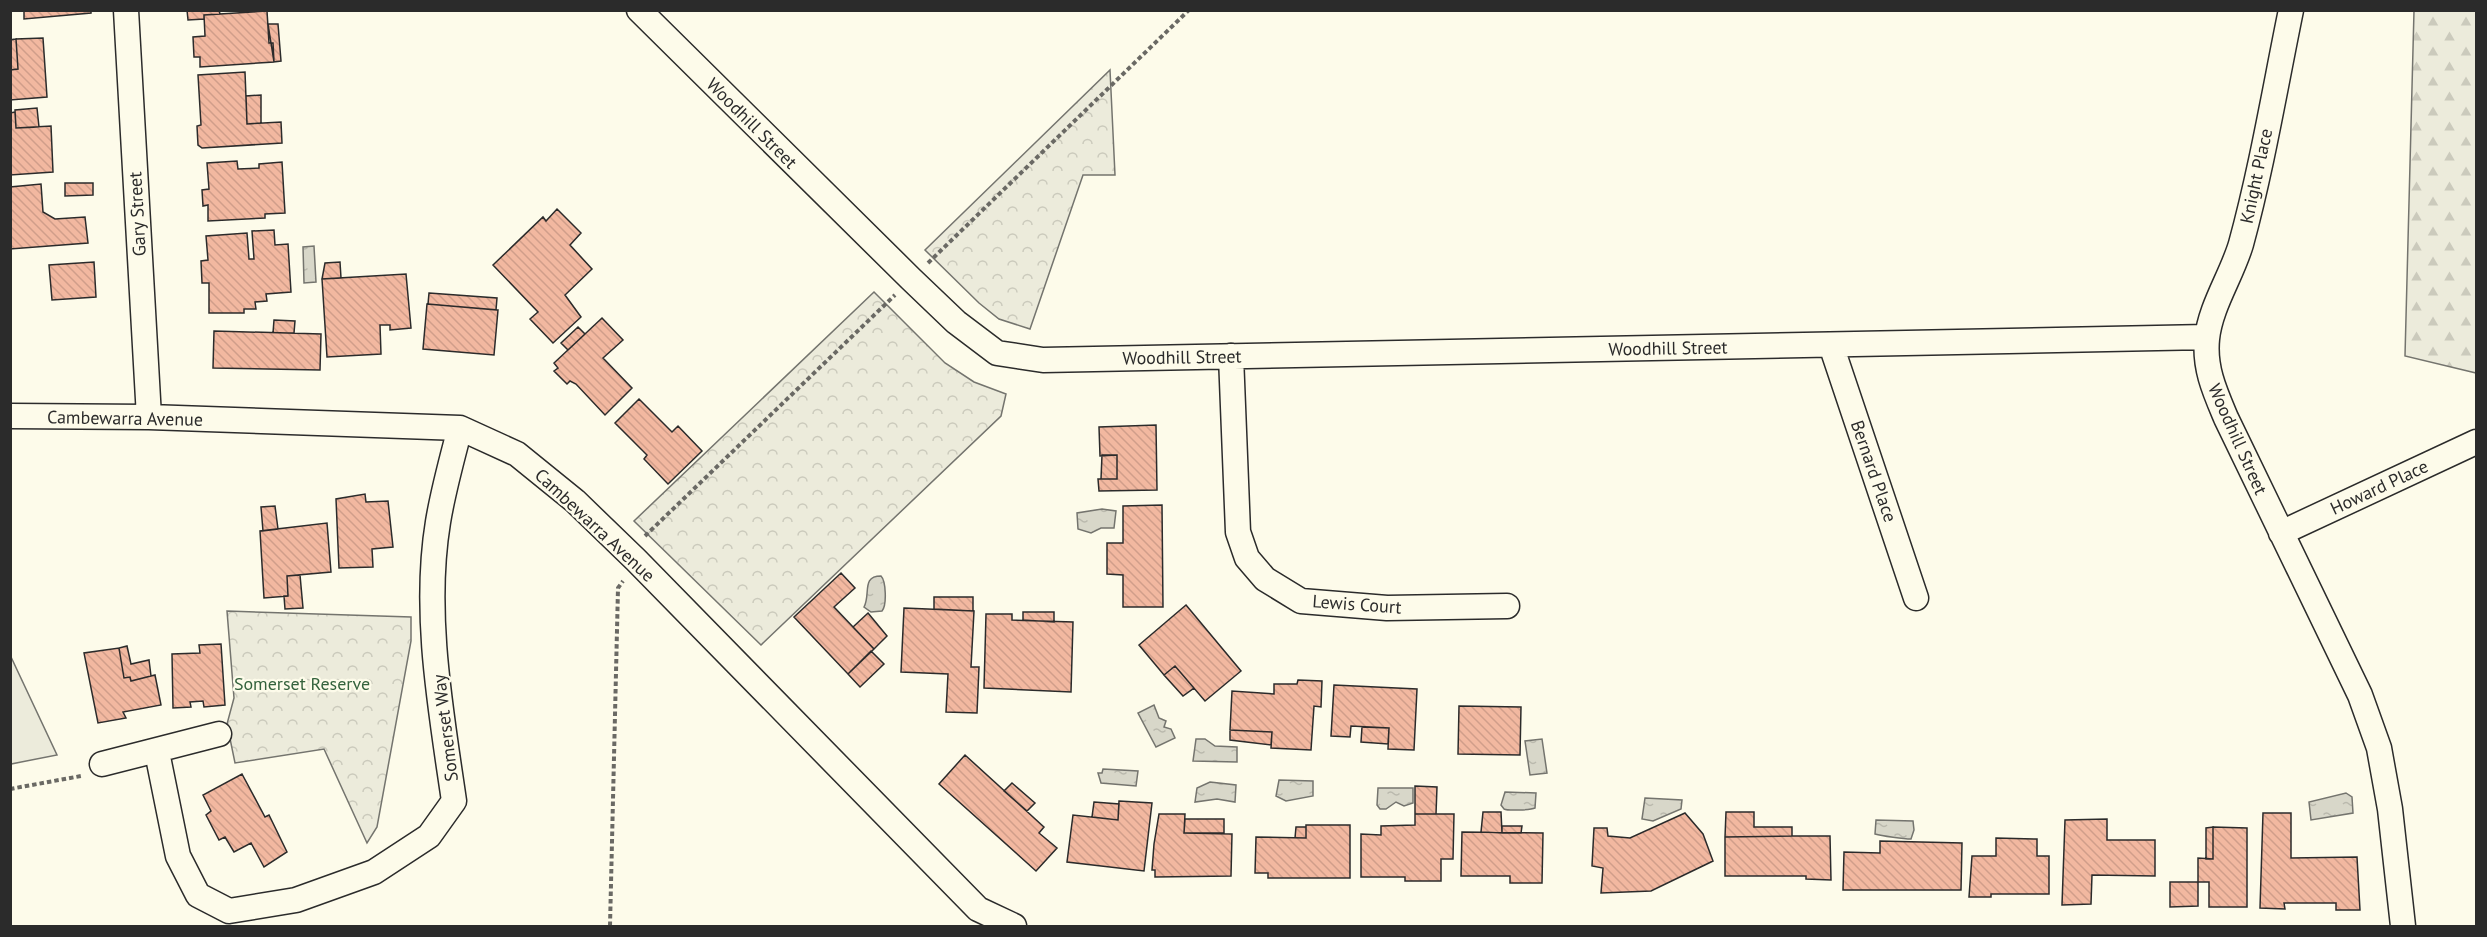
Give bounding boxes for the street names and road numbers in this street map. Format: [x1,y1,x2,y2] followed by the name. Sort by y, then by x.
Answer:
[702,73,802,173] street label: Woodhill Street
[2235,126,2277,226] street label: Knight Place
[123,171,151,257] street label: Gary Street
[1608,335,1728,361] street label: Woodhill Street
[1122,344,1242,370] street label: Woodhill Street
[2203,380,2273,498] street label: Woodhill Street
[47,405,203,431] street label: Cambewarra Avenue
[1846,417,1902,525] street label: Bernard Place
[2326,454,2432,520] street label: Howard Place
[530,463,660,587] street label: Cambewarra Avenue
[1312,589,1402,619] street label: Lewis Court
[427,672,463,783] street label: Somerset Way

